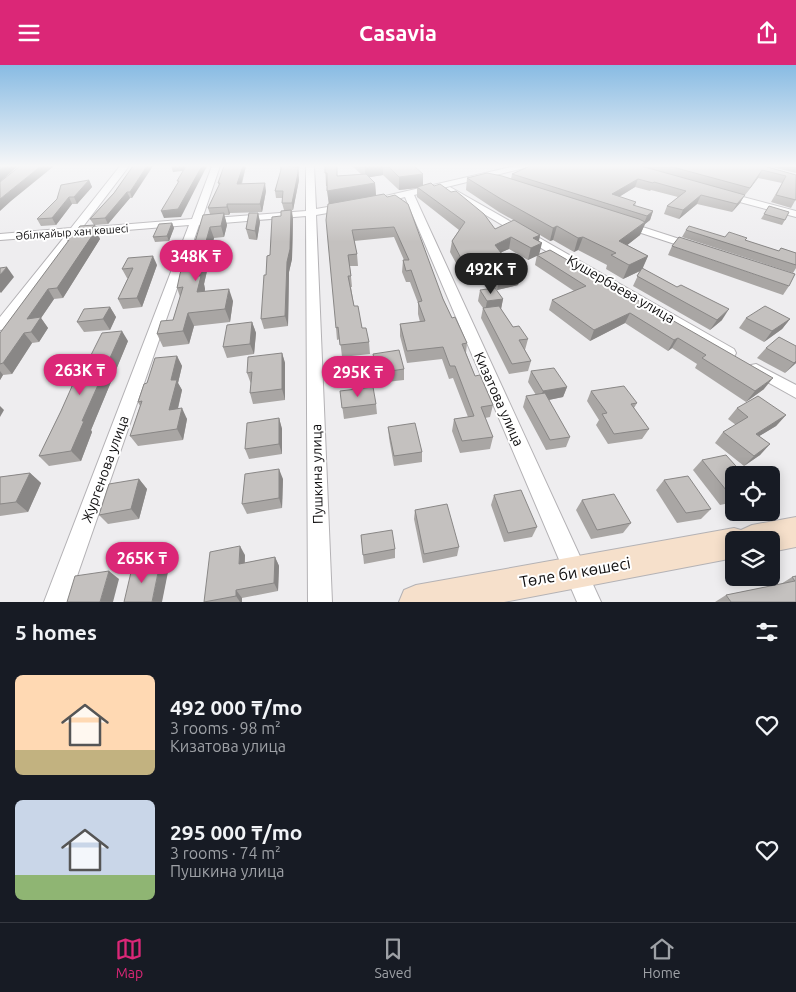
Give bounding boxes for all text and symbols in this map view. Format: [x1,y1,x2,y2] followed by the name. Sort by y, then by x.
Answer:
[15,19,43,47] icon: menu
[753,19,781,47] icon: share
[359,20,437,45] text: Casavia
[15,222,129,242] street label: Әбілқайыр хан көшесі
[155,239,237,282] pin: 348K ₸
[171,247,221,265] text: 348K ₸
[564,252,678,326] street label: Кушербаева улица
[450,253,532,295] pin: 492K ₸
[466,260,516,278] text: 492K ₸
[471,349,527,449] street label: Кизатова улица
[39,353,121,396] pin: 263K ₸
[317,355,399,398] pin: 295K ₸
[55,361,105,379] text: 263K ₸
[333,363,383,381] text: 295K ₸
[78,413,132,525] street label: Жургенова улица
[308,424,326,524] street label: Пушкина улица
[725,466,780,586] map controls
[725,466,780,521] button: locate
[725,531,780,586] button: layers
[101,541,183,584] pin: 265K ₸
[117,549,167,567] text: 265K ₸
[518,553,632,591] street label: Төле би көшесі
[753,618,781,646] icon: filters
[15,620,97,644] text: 5 homes
[55,695,115,755] icon: home
[170,695,302,719] text: 492 000 ₸/mo
[753,711,781,739] icon: heart
[170,719,281,737] text: 3 rooms · 98 m²
[170,737,286,755] text: Кизатова улица
[55,820,115,880] icon: home
[170,820,302,844] text: 295 000 ₸/mo
[753,836,781,864] icon: heart
[170,844,281,862] text: 3 rooms · 74 m²
[170,862,284,880] text: Пушкина улица
[115,935,143,981] tab: Map
[374,935,412,981] tab: Saved
[643,935,680,981] tab: Home

